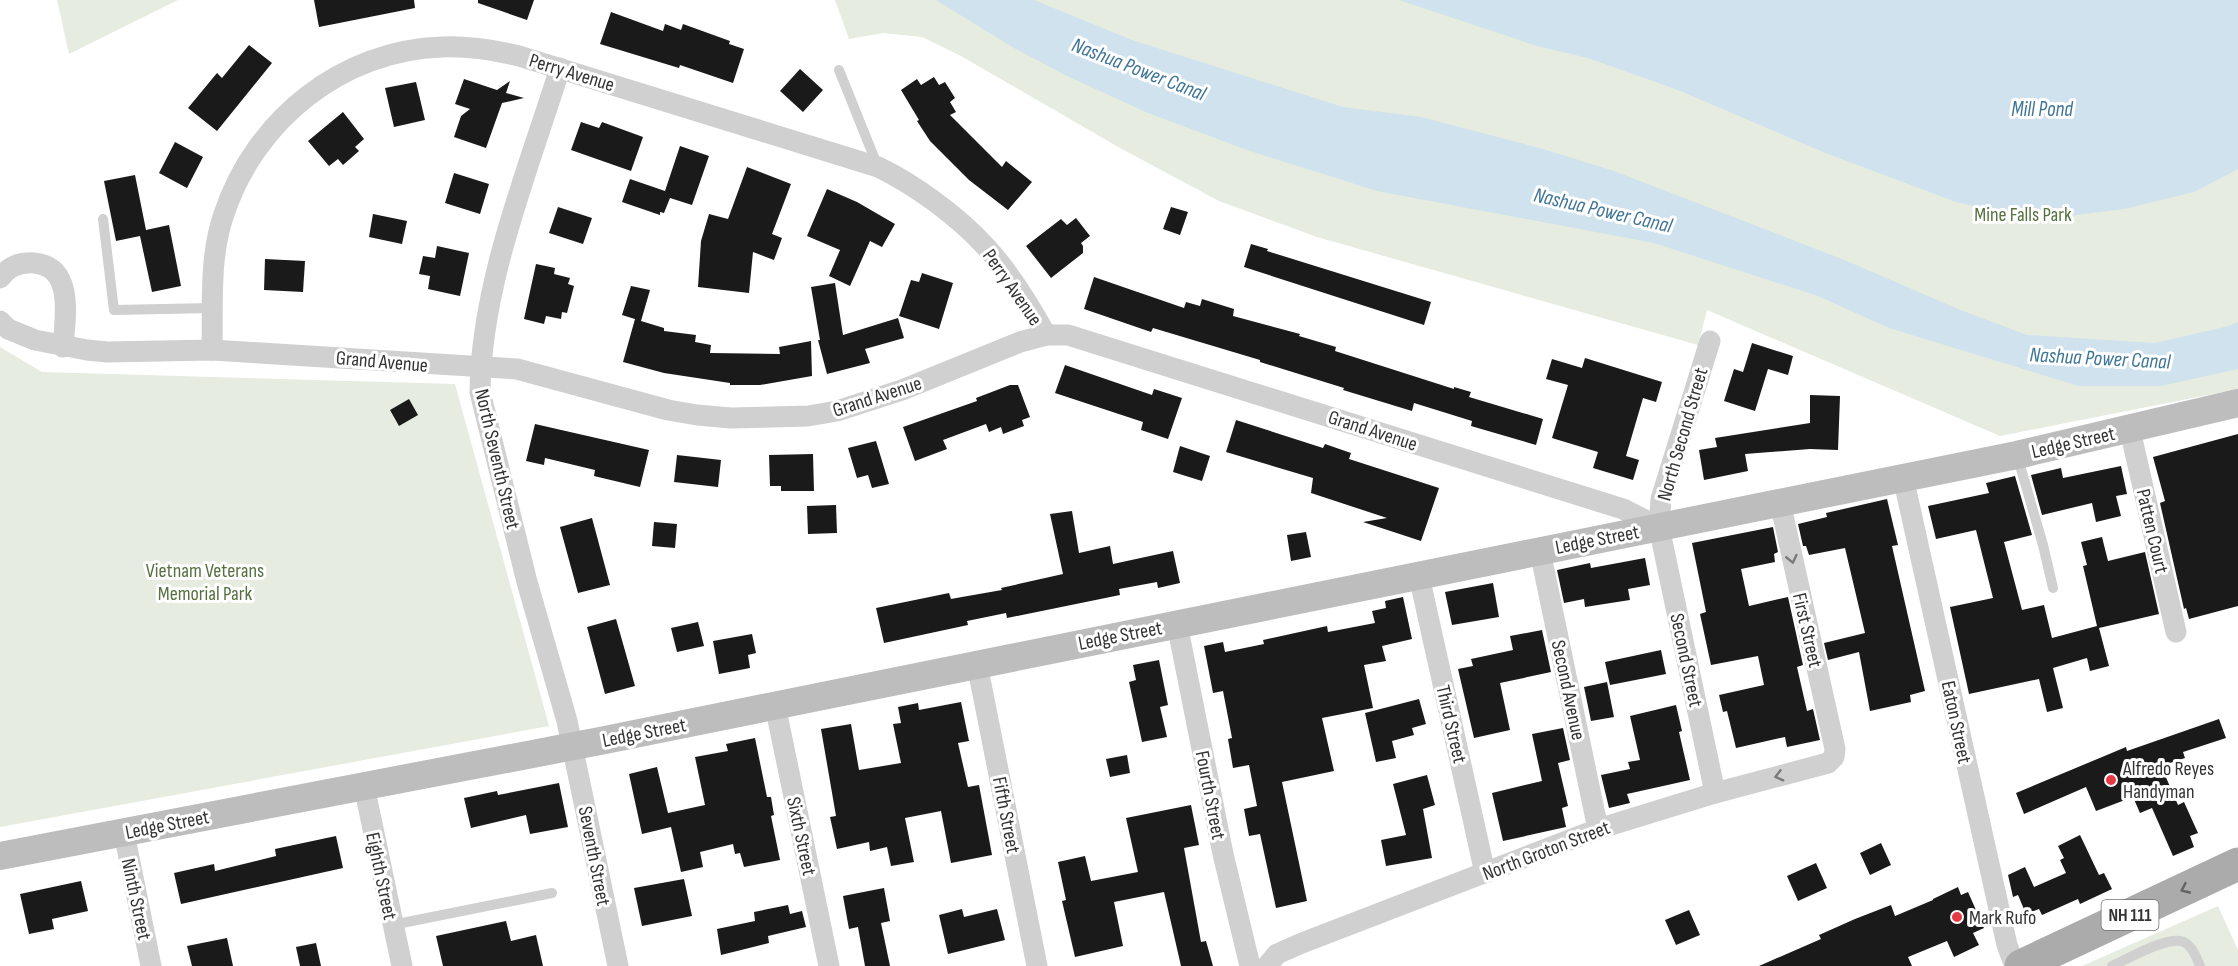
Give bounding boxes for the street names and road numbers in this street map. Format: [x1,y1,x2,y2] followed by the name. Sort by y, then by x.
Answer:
[526,49,617,97] street label: Perry Avenue
[977,245,1047,330] street label: Perry Avenue
[335,346,429,378] street label: Grand Avenue
[1652,365,1713,504] street label: North Second Street
[830,371,925,423] street label: Grand Avenue
[469,387,525,532] street label: North Seventh Street
[1325,405,1420,457] street label: Grand Avenue
[2029,422,2117,464] street label: Ledge Street
[2131,487,2173,576] street label: Patten Court
[1553,520,1641,560] street label: Ledge Street
[1787,591,1827,670] street label: First Street
[1664,611,1708,709] street label: Second Street
[1076,616,1164,656] street label: Ledge Street
[1546,638,1590,742] street label: Second Avenue
[1936,679,1976,766] street label: Eaton Street
[1430,683,1472,766] street label: Third Street
[600,713,688,753] street label: Ledge Street
[1190,749,1230,842] street label: Fourth Street
[987,775,1025,855] street label: Fifth Street
[781,795,821,878] street label: Sixth Street
[573,804,615,908] street label: Seventh Street
[123,805,211,845] street label: Ledge Street
[1479,816,1613,886] street label: North Groton Street
[360,830,402,922] street label: Eighth Street
[116,856,156,942] street label: Ninth Street
[2102,900,2158,930] road number: NH 111

